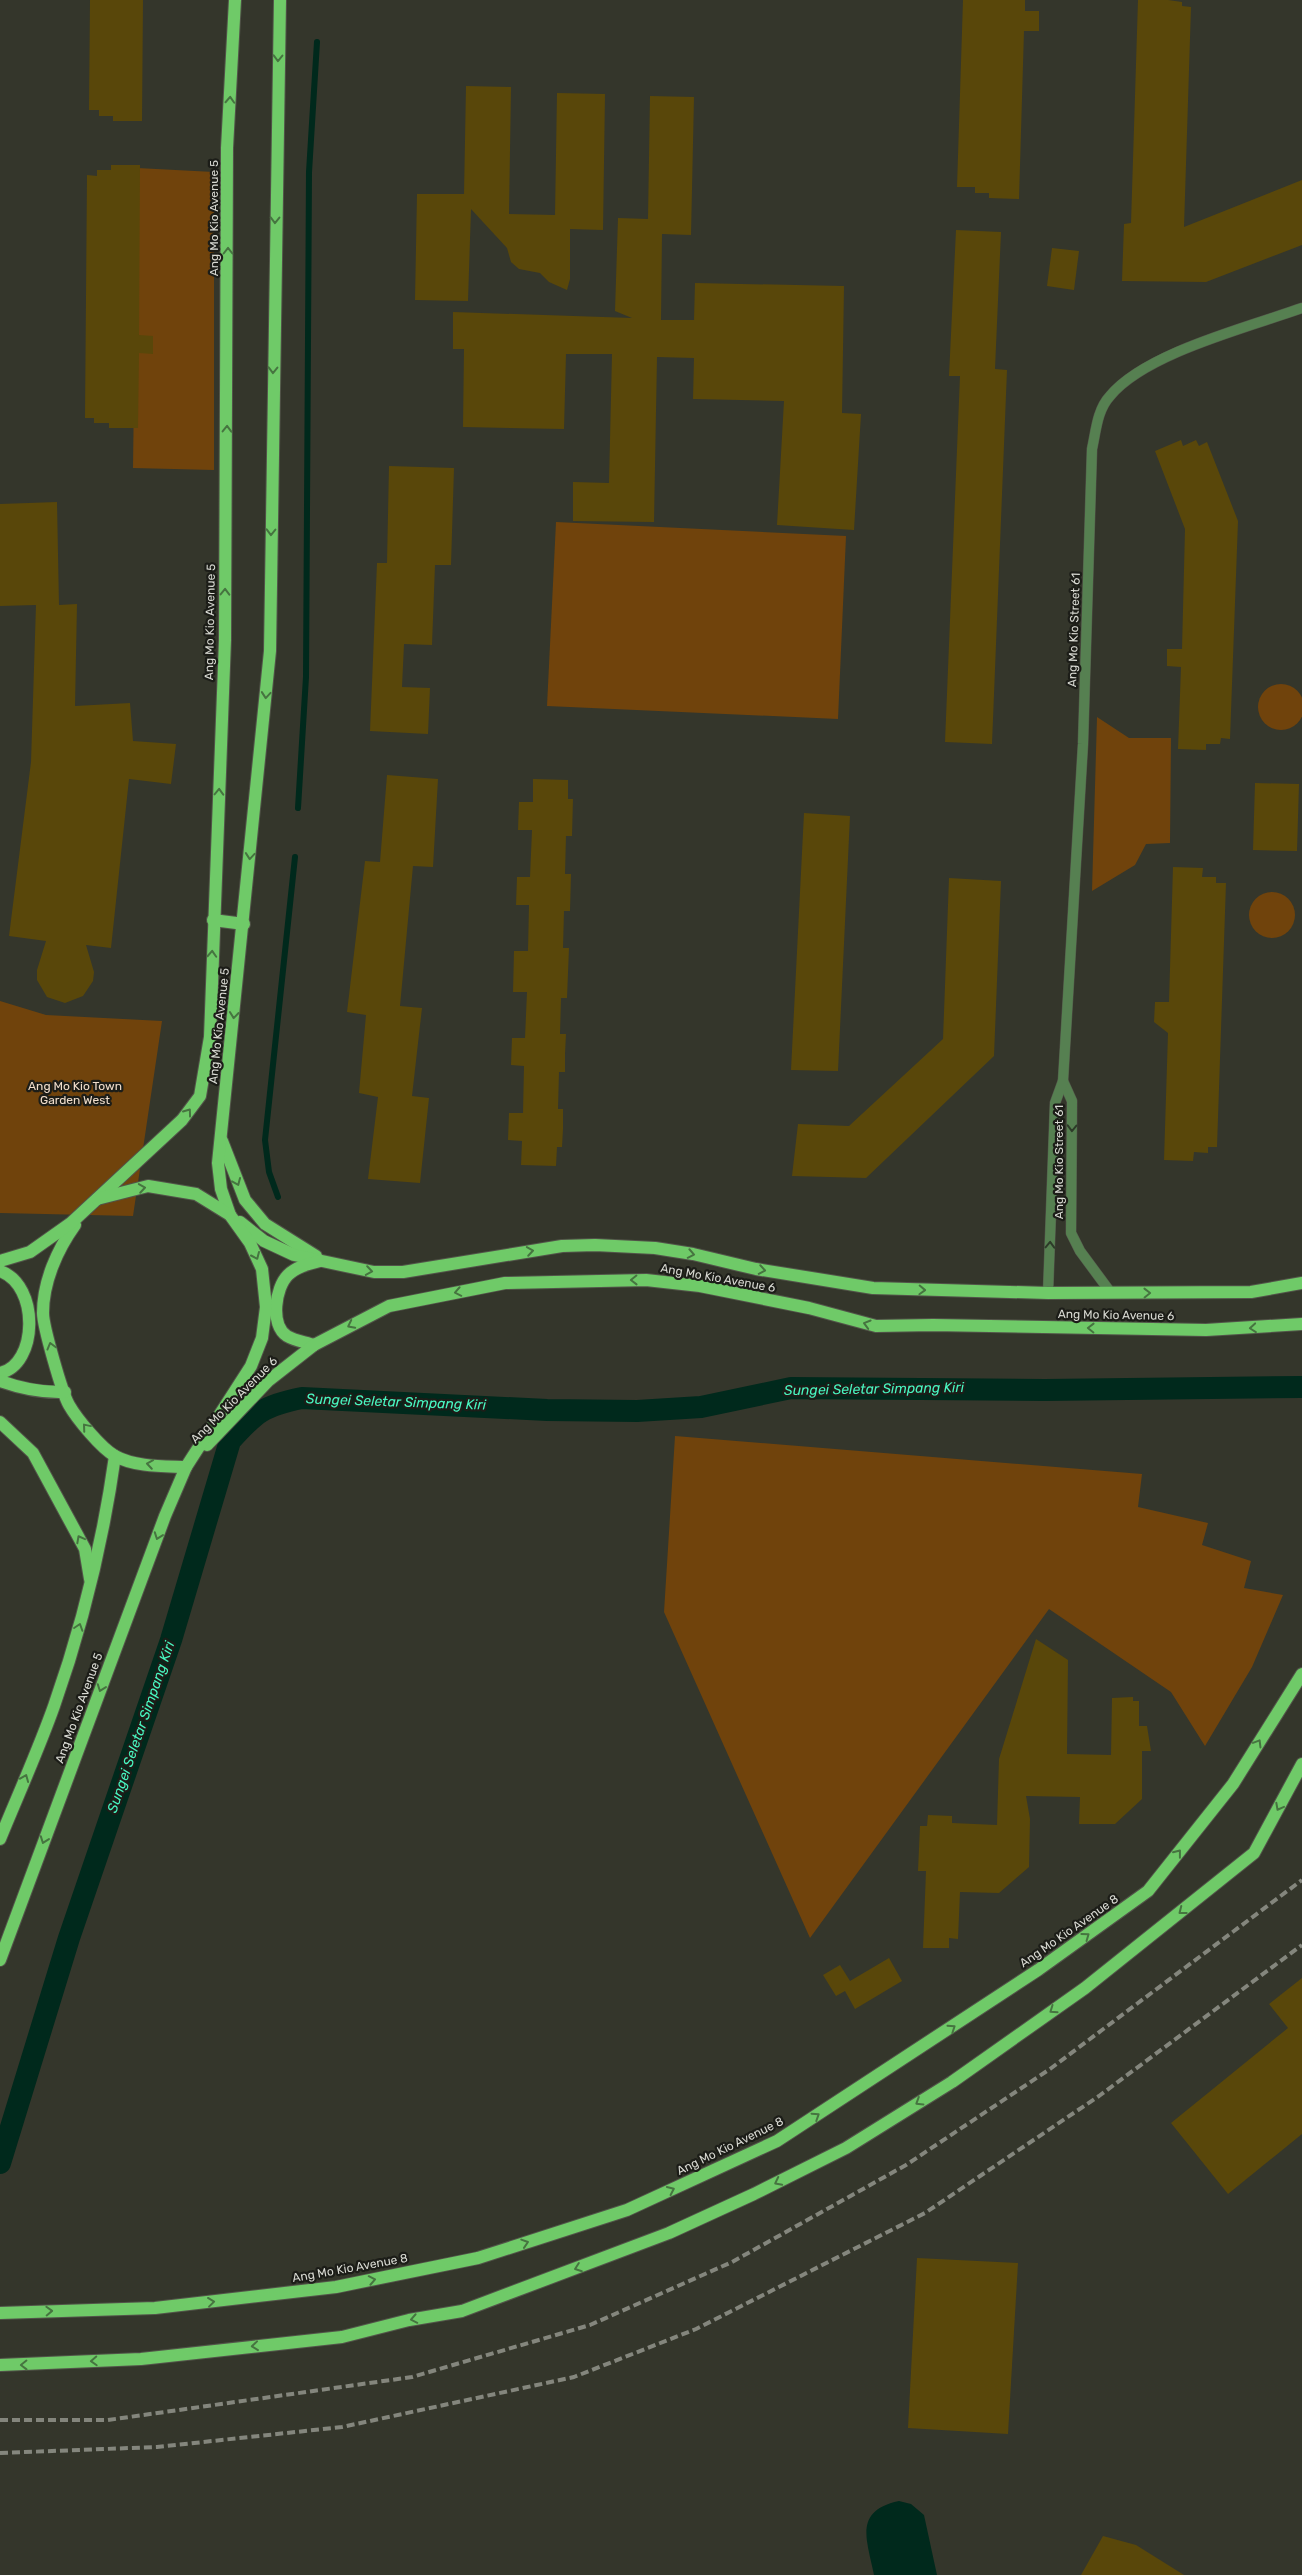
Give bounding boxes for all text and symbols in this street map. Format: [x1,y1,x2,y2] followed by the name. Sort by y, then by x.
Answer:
[273,54,283,62] one-way arrow
[224,95,235,103] one-way arrow
[207,160,221,276] street label: Ang Mo Kio Avenue 5
[270,216,280,224] one-way arrow
[223,247,233,254] one-way arrow
[267,366,278,374] one-way arrow
[222,425,232,432] one-way arrow
[266,529,276,537] one-way arrow
[202,564,218,680] street label: Ang Mo Kio Avenue 5
[1065,573,1083,687] street label: Ang Mo Kio Street 61
[220,587,230,595] one-way arrow
[260,691,271,699] one-way arrow
[213,788,224,796] one-way arrow
[245,853,256,861] one-way arrow
[206,950,217,958] one-way arrow
[206,967,232,1085] street label: Ang Mo Kio Avenue 5
[229,1011,240,1019] one-way arrow
[28,1079,122,1107] park label: Ang Mo Kio Town Garden West
[1052,1105,1066,1219] street label: Ang Mo Kio Street 61
[182,1108,191,1118] one-way arrow
[1067,1124,1077,1132] one-way arrow
[231,1177,242,1186] one-way arrow
[137,1183,146,1193] one-way arrow
[1045,1240,1056,1248] one-way arrow
[526,1246,534,1256] one-way arrow
[687,1248,696,1258] one-way arrow
[250,1251,260,1260] one-way arrow
[659,1261,777,1295] street label: Ang Mo Kio Avenue 6
[758,1264,766,1274] one-way arrow
[366,1265,374,1276] one-way arrow
[630,1275,638,1285] one-way arrow
[918,1285,926,1295] one-way arrow
[453,1287,462,1297] one-way arrow
[1143,1287,1151,1298] one-way arrow
[1058,1307,1174,1323] street label: Ang Mo Kio Avenue 6
[348,1319,357,1329] one-way arrow
[863,1319,871,1329] one-way arrow
[1249,1322,1257,1333] one-way arrow
[1087,1323,1095,1334] one-way arrow
[46,1342,56,1350] one-way arrow
[188,1354,280,1446] street label: Ang Mo Kio Avenue 6
[784,1379,965,1399] water label: Sungei Seletar Simpang Kiri
[306,1390,487,1414] water label: Sungei Seletar Simpang Kiri
[83,1423,92,1432] one-way arrow
[146,1460,154,1470] one-way arrow
[154,1531,164,1539] one-way arrow
[76,1536,86,1545] one-way arrow
[73,1624,83,1632] one-way arrow
[104,1638,179,1815] water label: Sungei Seletar Simpang Kiri
[52,1651,106,1765] street label: Ang Mo Kio Avenue 5
[97,1683,107,1692] one-way arrow
[1252,1739,1261,1748] one-way arrow
[19,1774,29,1783] one-way arrow
[1275,1802,1285,1811] one-way arrow
[40,1835,50,1844] one-way arrow
[1173,1850,1181,1859] one-way arrow
[1017,1892,1121,1970] street label: Ang Mo Kio Avenue 8
[1178,1905,1188,1914] one-way arrow
[1080,1933,1090,1942] one-way arrow
[1049,2004,1059,2013] one-way arrow
[946,2025,956,2034] one-way arrow
[916,2096,925,2105] one-way arrow
[810,2113,819,2123] one-way arrow
[674,2114,786,2178] street label: Ang Mo Kio Avenue 8
[774,2176,783,2186] one-way arrow
[666,2186,675,2196] one-way arrow
[520,2239,528,2249] one-way arrow
[291,2251,409,2285] street label: Ang Mo Kio Avenue 8
[574,2262,583,2272] one-way arrow
[367,2275,376,2286] one-way arrow
[207,2297,215,2308] one-way arrow
[45,2306,53,2317] one-way arrow
[410,2314,419,2324] one-way arrow
[250,2341,258,2352] one-way arrow
[90,2356,98,2367] one-way arrow
[20,2360,28,2370] one-way arrow

